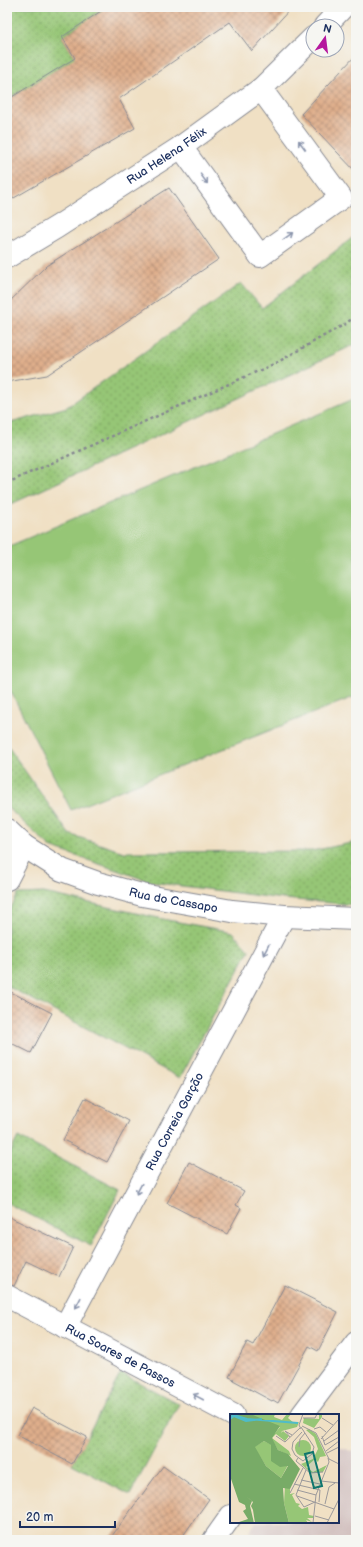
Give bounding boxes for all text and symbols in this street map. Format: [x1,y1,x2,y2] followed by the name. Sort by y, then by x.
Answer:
[305,18,345,58] north arrow
[322,21,333,36] text: N
[124,123,210,188] street label: Rua Helena Félix
[298,140,307,151] one-way arrow
[200,173,208,184] one-way arrow
[283,232,294,240] one-way arrow
[127,884,219,916] street label: Rua do Cassapo
[261,944,269,956] one-way arrow
[142,1070,207,1173] street label: Rua Correia Garção
[135,1182,142,1194] one-way arrow
[73,1297,81,1309] one-way arrow
[63,1321,178,1391] street label: Rua Soares de Passos
[193,1393,205,1400] one-way arrow
[230,1414,339,1523] inset map
[20,1503,115,1529] scale bar
[26,1510,53,1525] text: 20 m

